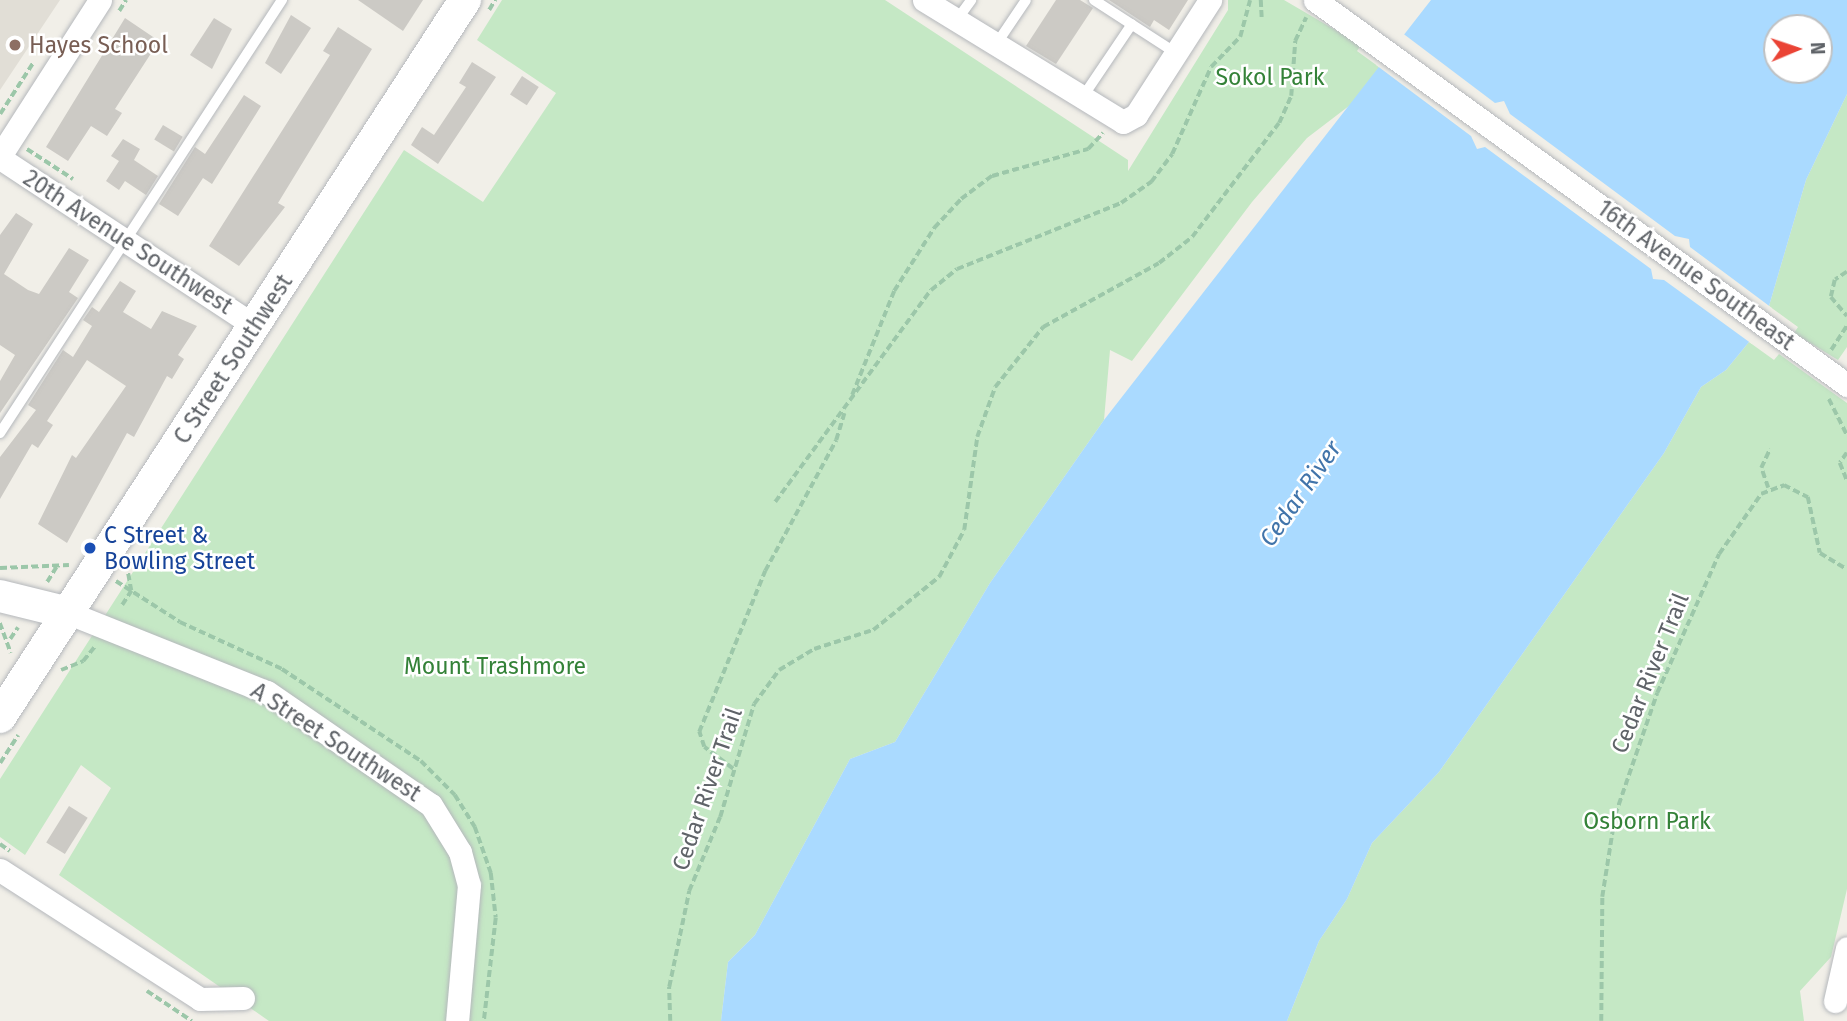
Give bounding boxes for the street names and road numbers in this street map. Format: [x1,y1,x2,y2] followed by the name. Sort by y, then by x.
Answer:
[18,164,238,320] street label: 20th Avenue Southwest
[1592,194,1800,356] street label: 16th Avenue Southeast
[168,269,298,449] street label: C Street Southwest
[1605,589,1695,757] street label: Cedar River Trail
[246,677,426,807] street label: A Street Southwest
[666,704,748,874] street label: Cedar River Trail

